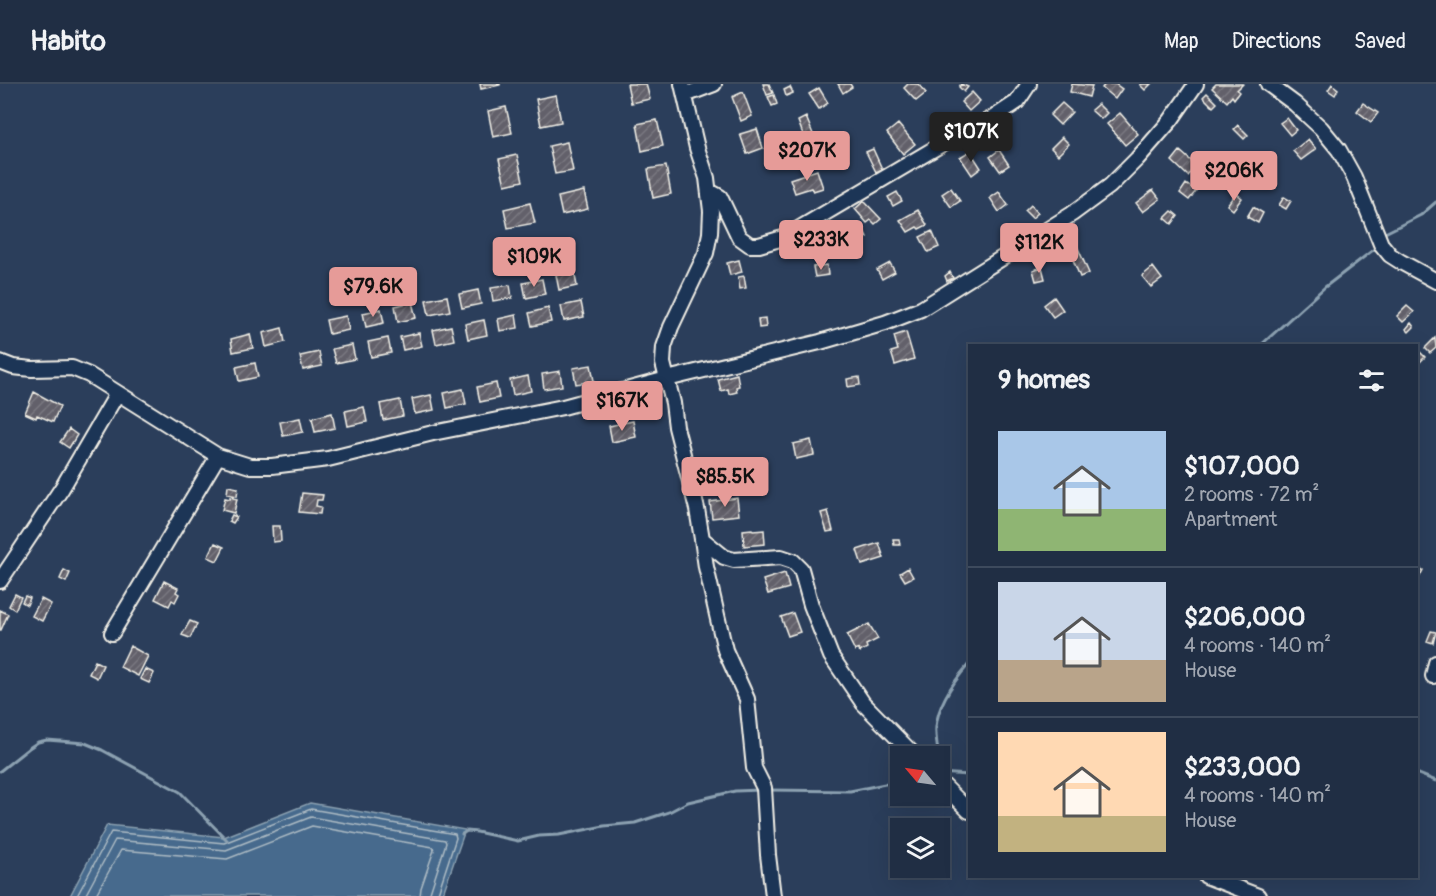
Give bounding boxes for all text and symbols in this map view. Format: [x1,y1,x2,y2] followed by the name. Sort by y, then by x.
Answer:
[30,24,106,59] text: Habito
[1164,28,1199,55] text: Map
[1232,28,1321,55] text: Directions
[1354,28,1406,55] text: Saved
[929,112,1013,163] pin: $107K
[944,119,998,144] text: $107K
[765,131,849,182] pin: $207K
[778,138,836,163] text: $207K
[1192,151,1276,202] pin: $206K
[1204,158,1264,183] text: $206K
[779,220,863,271] pin: $233K
[997,223,1081,274] pin: $112K
[793,227,849,252] text: $233K
[1014,230,1064,255] text: $112K
[492,237,576,288] pin: $109K
[507,244,561,269] text: $109K
[324,267,422,318] pin: $79.6K
[343,274,403,299] text: $79.6K
[998,364,1090,396] text: 9 homes
[1355,364,1388,397] icon: filters
[580,381,664,432] pin: $167K
[596,388,648,413] text: $167K
[1184,450,1300,482] text: $107,000
[1046,455,1118,527] icon: home
[676,457,774,508] pin: $85.5K
[695,464,755,489] text: $85.5K
[1184,482,1319,507] text: 2 rooms · 72 m²
[1184,507,1277,532] text: Apartment
[1184,601,1305,633] text: $206,000
[1046,606,1118,678] icon: home
[1184,633,1331,658] text: 4 rooms · 140 m²
[1184,658,1236,683] text: House
[890,746,950,806] north arrow
[890,746,950,878] map controls
[1184,751,1301,783] text: $233,000
[1046,756,1118,828] icon: home
[1184,783,1331,808] text: 4 rooms · 140 m²
[1184,808,1236,833] text: House
[890,818,950,878] button: layers

